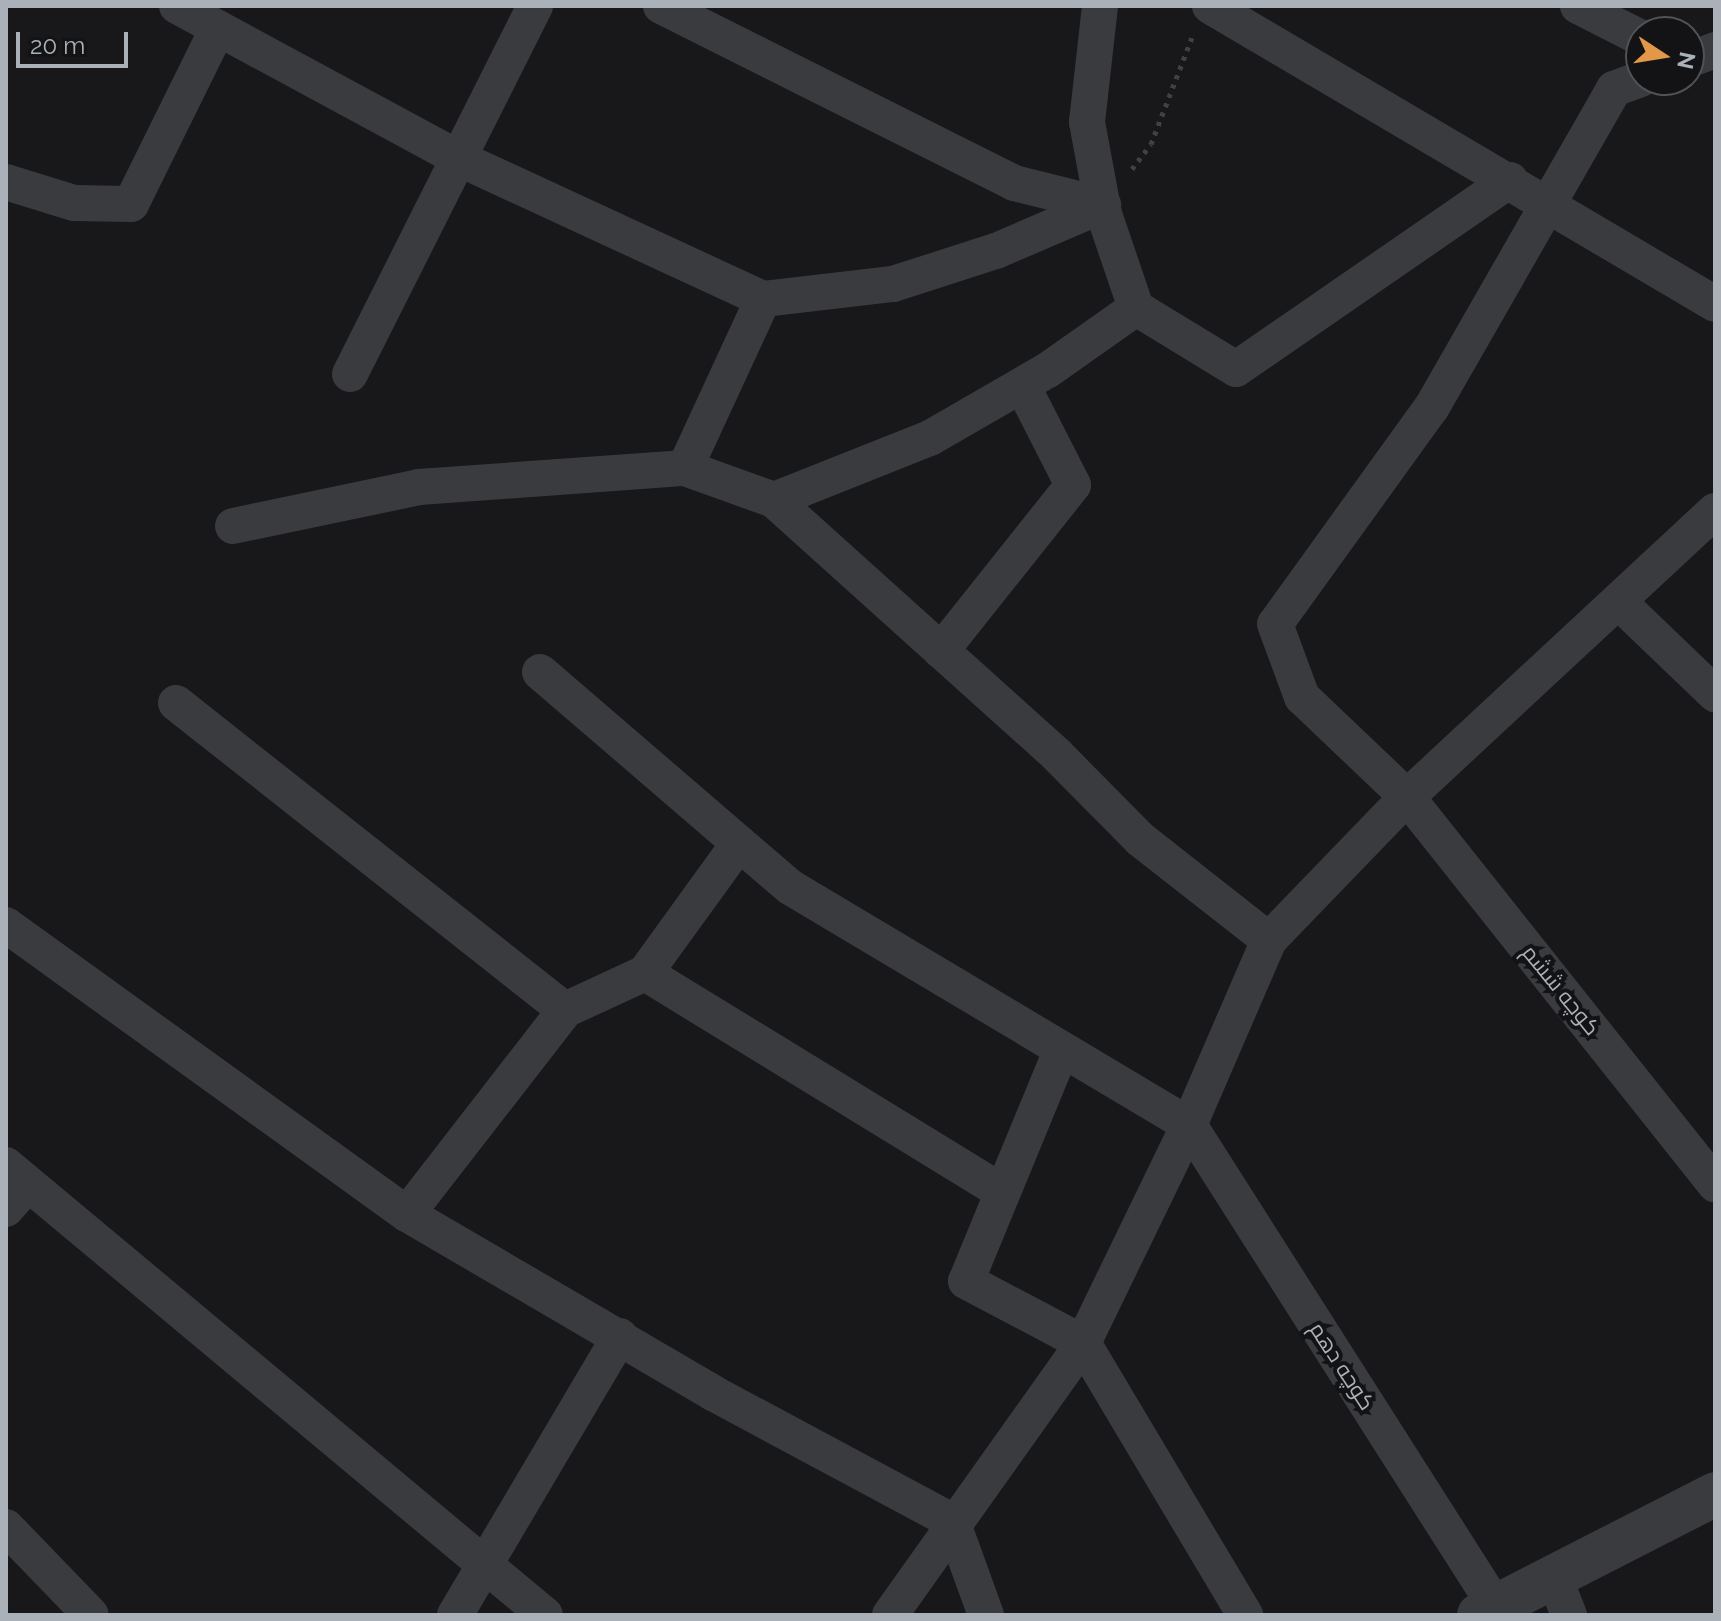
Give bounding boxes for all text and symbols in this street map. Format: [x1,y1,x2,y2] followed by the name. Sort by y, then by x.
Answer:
[20,16,132,66] scale bar
[1625,16,1705,96] north arrow
[30,31,85,60] text: 20 m
[1672,50,1701,71] text: N
[1517,939,1605,1041] street label: کوچه ششم
[1304,1317,1380,1415] street label: کوچه دهم

